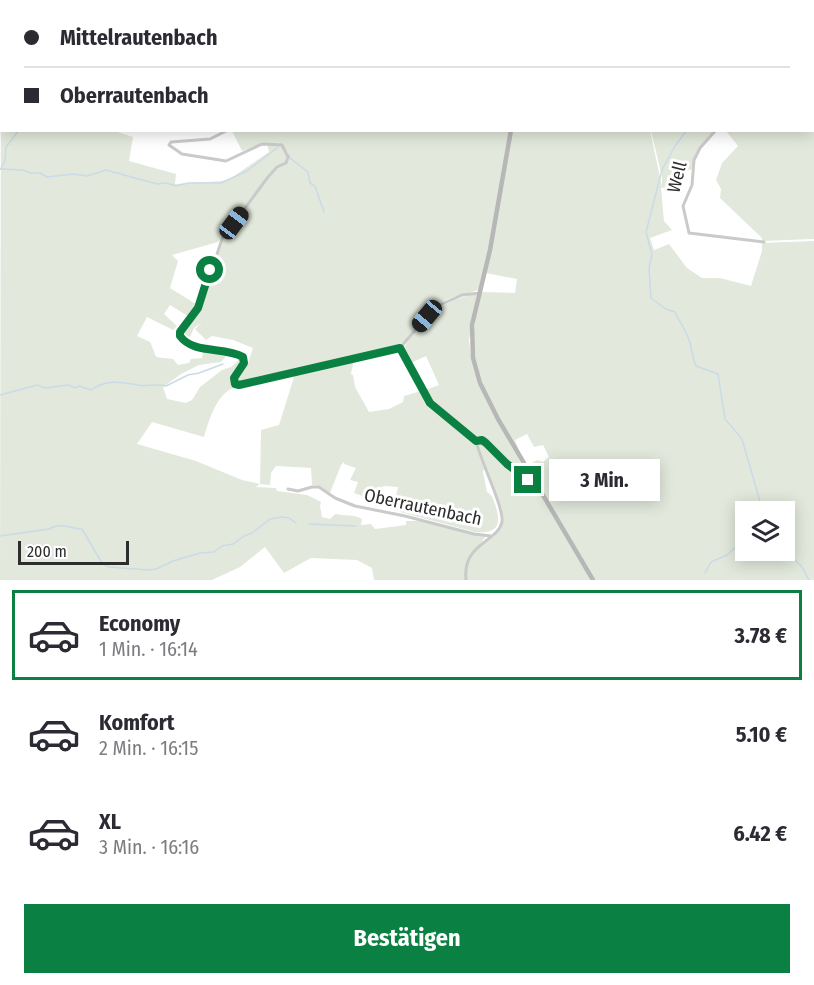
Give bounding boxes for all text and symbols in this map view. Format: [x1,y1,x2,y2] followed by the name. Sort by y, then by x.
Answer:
[60,24,217,51] text: Mittelrautenbach
[60,82,209,109] text: Oberrautenbach
[662,159,692,195] street label: Well
[216,203,252,243] car
[196,256,223,283] route start
[409,296,445,336] car
[549,459,660,501] callout: 3 Min.
[514,466,541,493] route end
[580,468,629,492] text: 3 Min.
[362,484,484,530] street label: Oberrautenbach
[735,501,795,561] map controls
[735,501,795,561] button: layers
[18,538,129,566] scale bar
[27,542,67,561] text: 200 m
[27,608,81,662] icon: car
[99,610,180,637] text: Economy
[735,622,787,649] text: 3.78 €
[99,637,198,661] text: 1 Min. · 16:14
[27,707,81,761] icon: car
[99,709,174,736] text: Komfort
[736,721,787,748] text: 5.10 €
[99,736,198,760] text: 2 Min. · 16:15
[27,806,81,860] icon: car
[99,808,121,835] text: XL
[733,820,787,847] text: 6.42 €
[99,835,199,859] text: 3 Min. · 16:16
[24,904,790,973] button: Bestätigen

